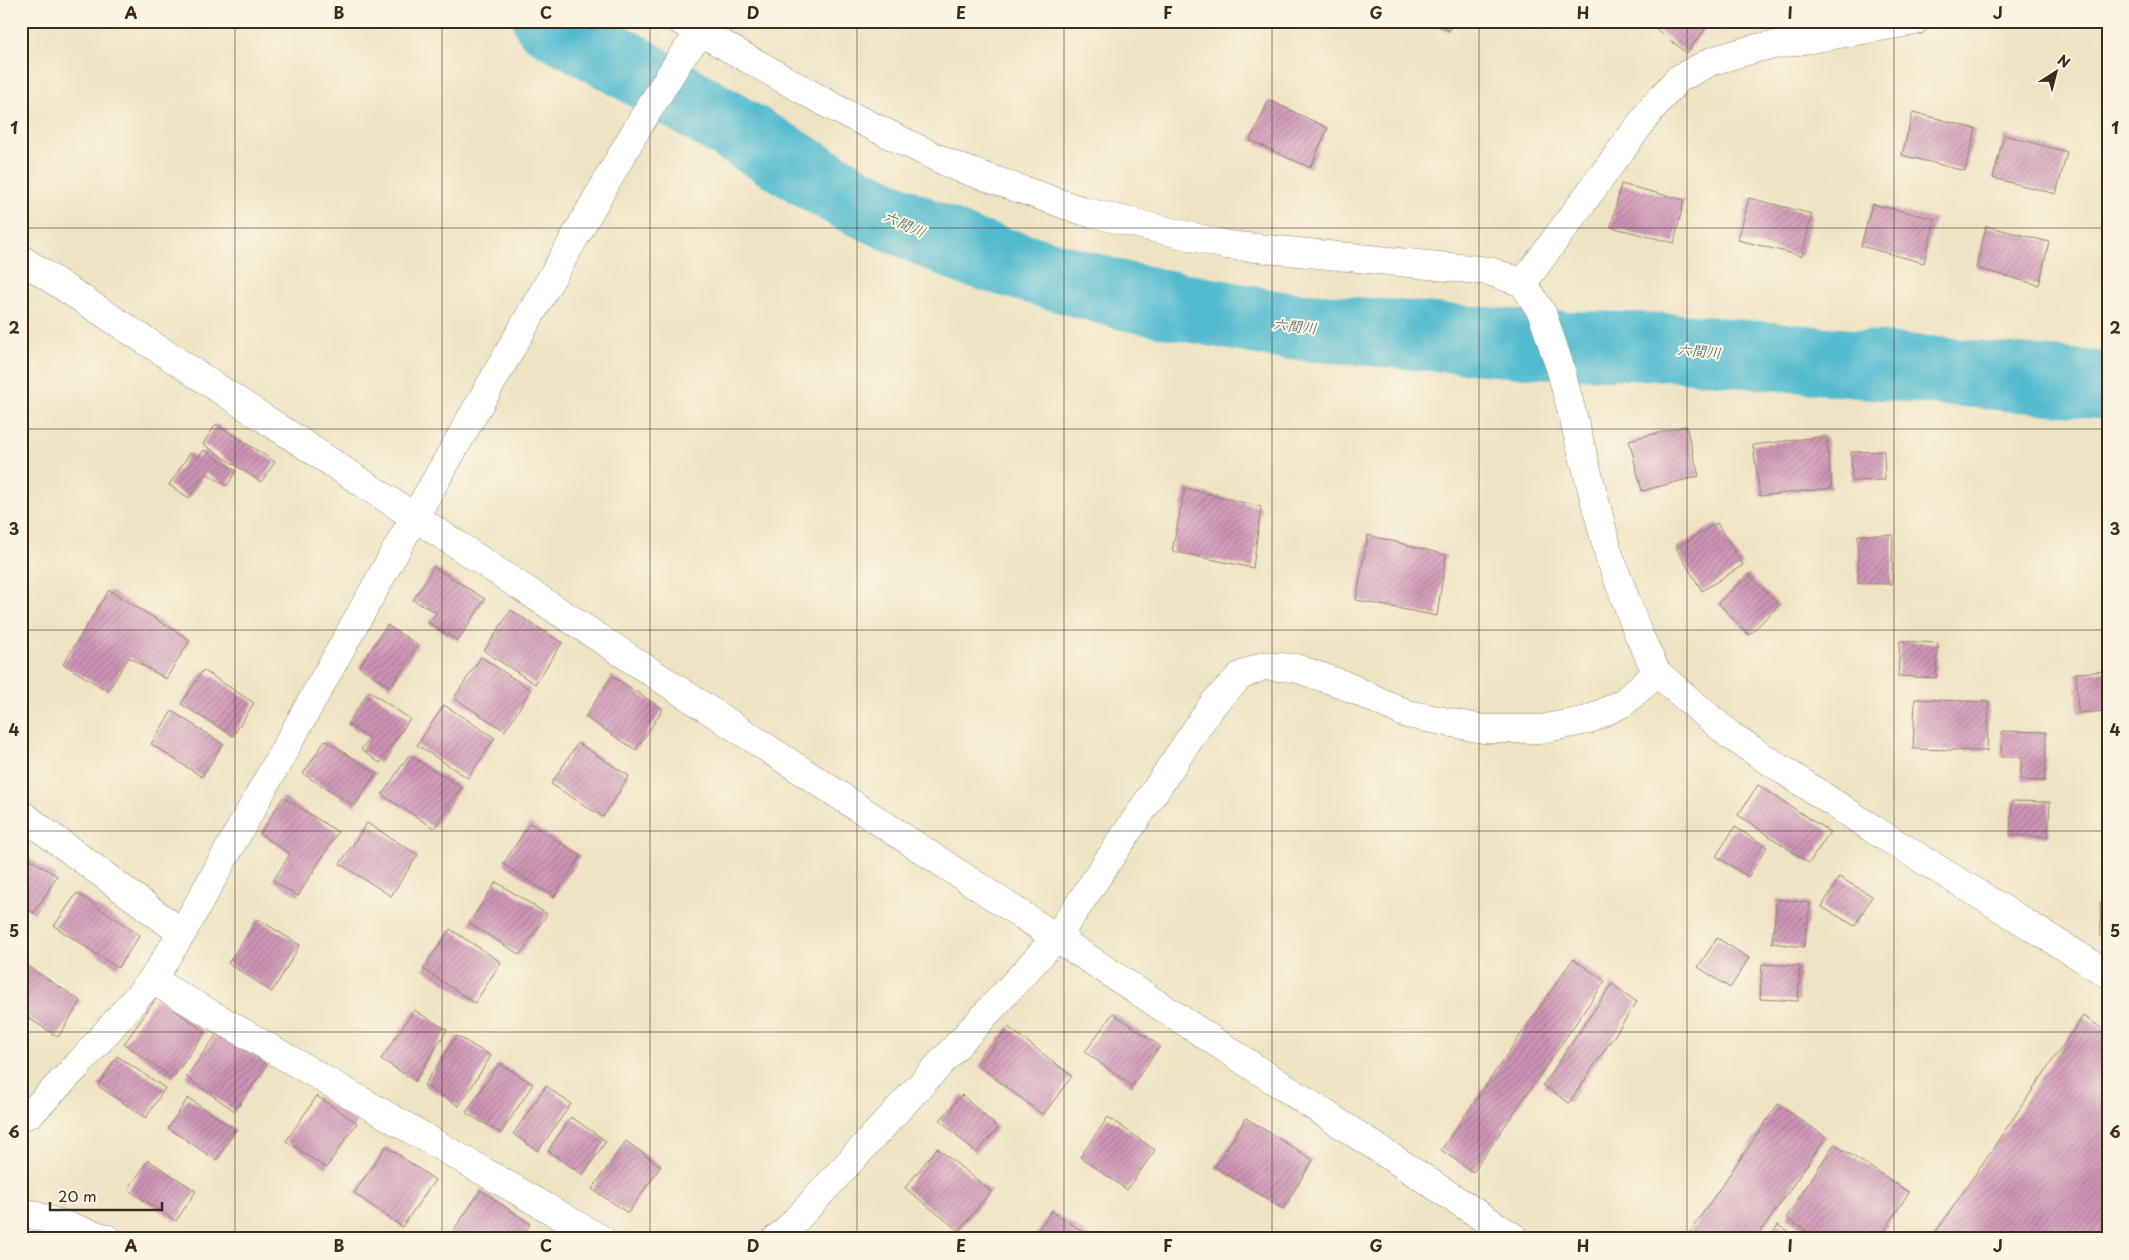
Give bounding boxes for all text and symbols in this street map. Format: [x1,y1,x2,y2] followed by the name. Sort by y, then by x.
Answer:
[125,0,138,24] text: A
[334,0,345,24] text: B
[540,0,552,24] text: C
[747,0,759,24] text: D
[956,0,966,24] text: E
[1163,0,1173,24] text: F
[1369,0,1383,24] text: G
[1577,0,1589,24] text: H
[1787,0,1793,24] text: I
[1993,0,2003,24] text: J
[2032,48,2082,98] north arrow
[2053,49,2075,73] text: N
[10,115,18,139] text: 1
[2111,115,2119,139] text: 1
[880,203,930,243] water label: 六間川
[1271,311,1319,339] water label: 六間川
[8,315,20,339] text: 2
[2109,315,2121,339] text: 2
[1676,337,1722,363] water label: 六間川
[9,516,19,540] text: 3
[2110,516,2120,540] text: 3
[9,717,20,741] text: 4
[2110,717,2121,741] text: 4
[9,918,19,942] text: 5
[2110,918,2120,942] text: 5
[8,1119,20,1143] text: 6
[2109,1119,2121,1143] text: 6
[50,1180,162,1212] scale bar
[58,1184,97,1207] text: 20 m
[125,1233,138,1257] text: A
[334,1233,345,1257] text: B
[540,1233,552,1257] text: C
[747,1233,759,1257] text: D
[956,1233,966,1257] text: E
[1163,1233,1173,1257] text: F
[1369,1233,1383,1257] text: G
[1577,1233,1589,1257] text: H
[1787,1233,1793,1257] text: I
[1993,1233,2003,1257] text: J

